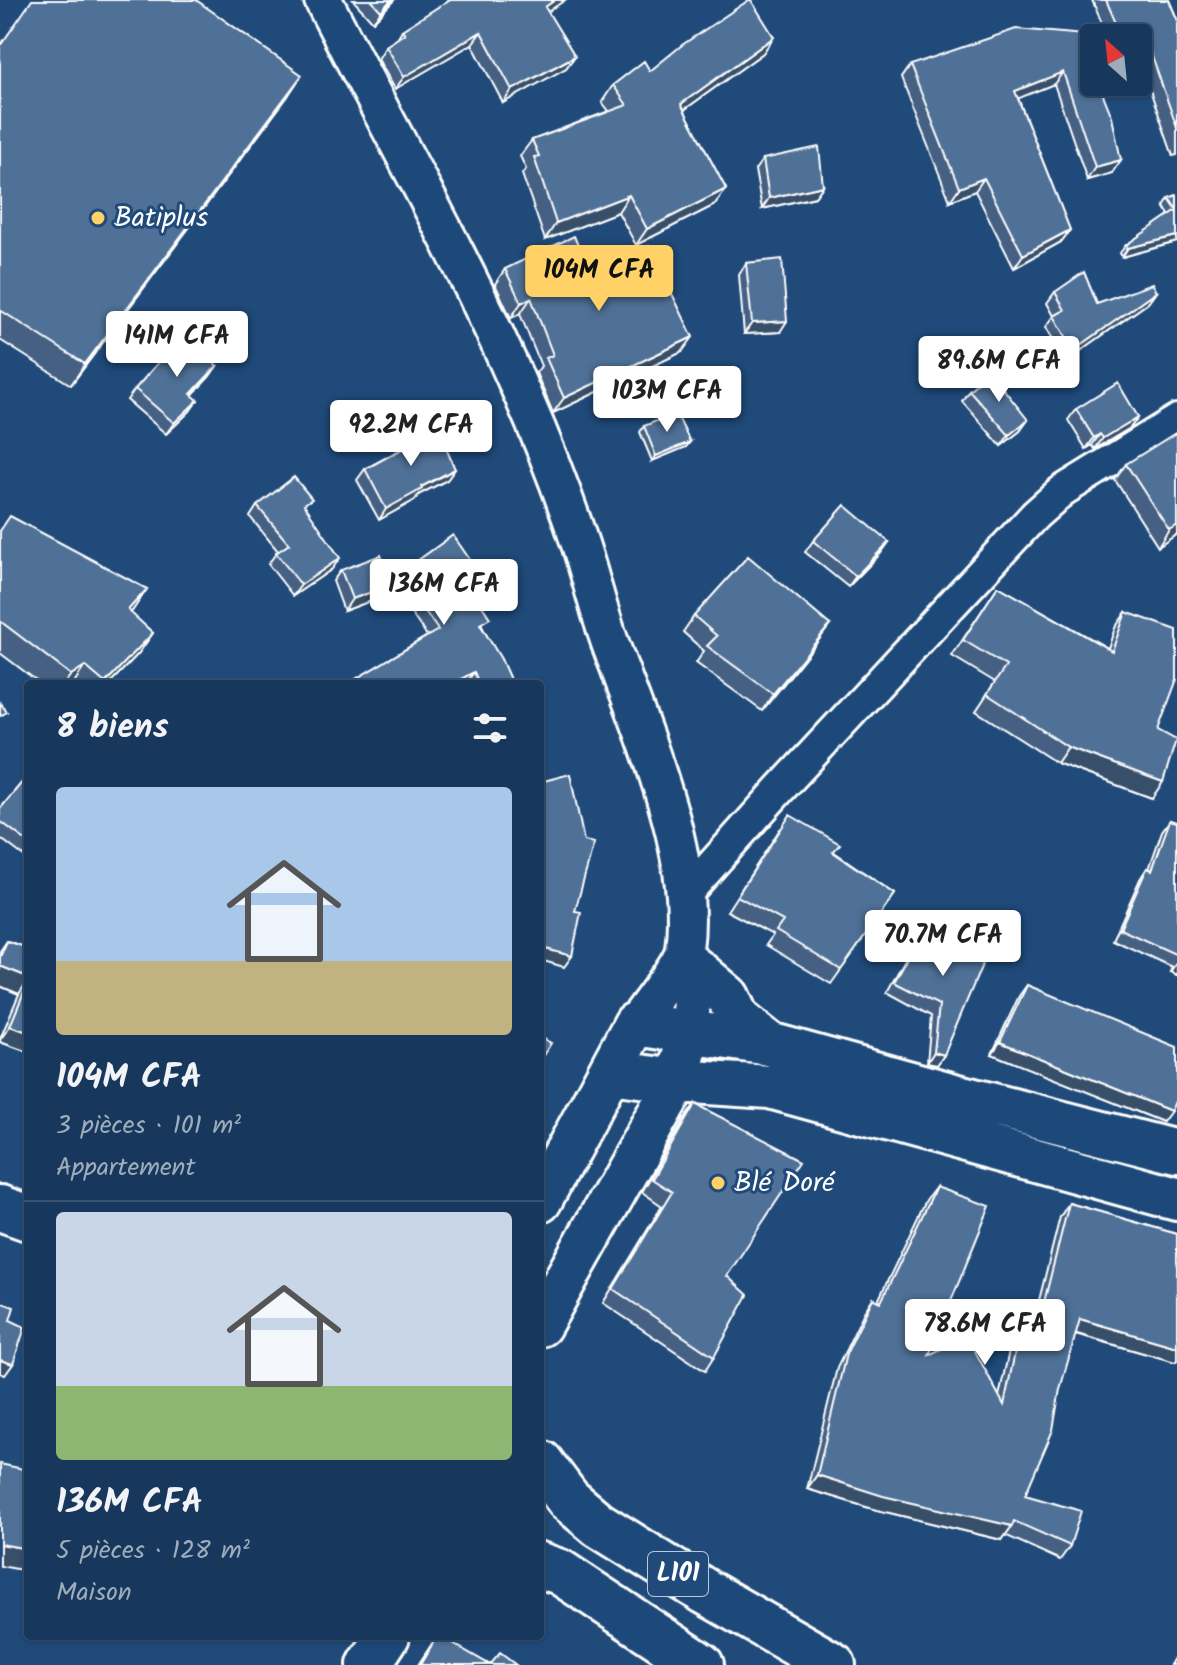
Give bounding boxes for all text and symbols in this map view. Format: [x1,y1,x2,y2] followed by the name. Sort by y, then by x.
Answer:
[1080,24,1152,96] north arrow
[1080,24,1152,96] map controls
[114,196,208,241] place label: Batiplus
[89,209,107,227] marker: Batiplus
[516,245,682,313] pin: 104M CFA
[543,250,655,292] text: 104M CFA
[94,311,260,379] pin: 141M CFA
[124,316,230,358] text: 141M CFA
[907,336,1091,404] pin: 89.6M CFA
[937,341,1061,383] text: 89.6M CFA
[584,366,750,434] pin: 103M CFA
[611,371,723,413] text: 103M CFA
[319,400,503,468] pin: 92.2M CFA
[348,405,474,447] text: 92.2M CFA
[361,559,527,627] pin: 136M CFA
[388,564,500,606] text: 136M CFA
[56,701,169,755] text: 8 biens
[468,706,512,750] icon: filters
[212,839,356,983] icon: home
[851,910,1035,978] pin: 70.7M CFA
[883,915,1003,957] text: 70.7M CFA
[56,1051,202,1105] text: 104M CFA
[56,1105,241,1147] text: 3 pièces · 101 m²
[56,1147,196,1189] text: Appartement
[734,1161,836,1206] place label: Blé Doré
[709,1174,727,1192] marker: Blé Doré
[212,1264,356,1408] icon: home
[893,1299,1077,1367] pin: 78.6M CFA
[923,1304,1047,1346] text: 78.6M CFA
[56,1476,203,1530] text: 136M CFA
[56,1530,250,1572] text: 5 pièces · 128 m²
[648,1552,708,1596] road number: L101
[56,1572,132,1614] text: Maison

